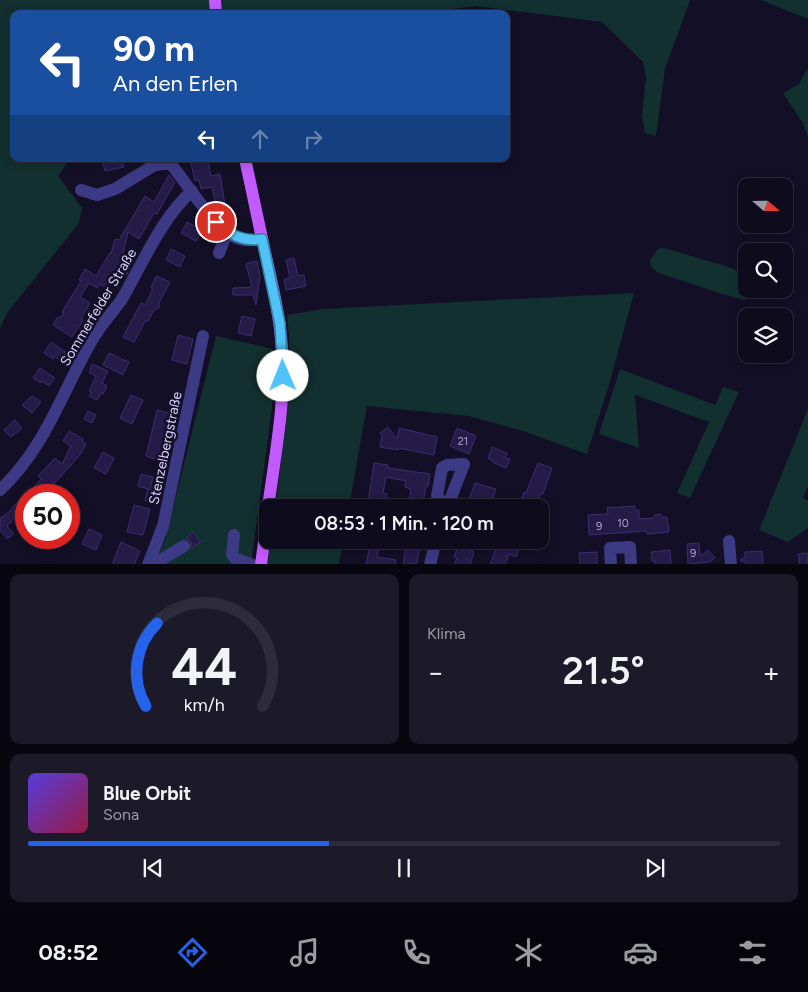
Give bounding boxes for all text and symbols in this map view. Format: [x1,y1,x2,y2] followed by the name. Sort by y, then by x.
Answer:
[113,28,195,70] text: 90 m
[30,30,95,95] icon: left
[113,70,238,97] text: An den Erlen
[193,125,221,153] icon: left
[246,125,274,153] icon: ahead
[299,125,327,153] icon: right
[738,178,792,232] north arrow
[738,178,793,363] map controls
[195,201,237,243] pin
[202,208,230,236] icon: arrive
[738,243,793,298] button: search
[57,245,140,369] street label: Sommerfelder Straße
[738,308,793,363] button: layers
[256,349,308,401] position arrow
[145,390,186,506] street label: Stenzelbergstraße
[458,435,468,448] house number: 21
[15,484,80,549] speed limit sign: 50
[314,512,494,535] text: 08:53 · 1 Min. · 120 m
[617,517,629,530] house number: 10
[596,520,602,533] house number: 9
[690,547,696,560] house number: 9
[427,624,466,643] text: Klima
[172,636,237,698] text: 44
[562,648,645,694] text: 21.5°
[427,655,444,689] text: −
[763,655,780,689] text: +
[184,694,225,715] text: km/h
[103,782,191,805] text: Blue Orbit
[103,805,139,824] text: Sona
[139,854,167,882] icon: previous
[390,854,418,882] icon: pause
[641,854,669,882] icon: next
[175,935,210,970] icon: directions
[287,935,322,970] icon: music
[399,935,434,970] icon: phone
[511,935,546,970] icon: climate
[623,935,658,970] icon: car
[735,935,770,970] icon: filters
[38,939,98,966] text: 08:52

